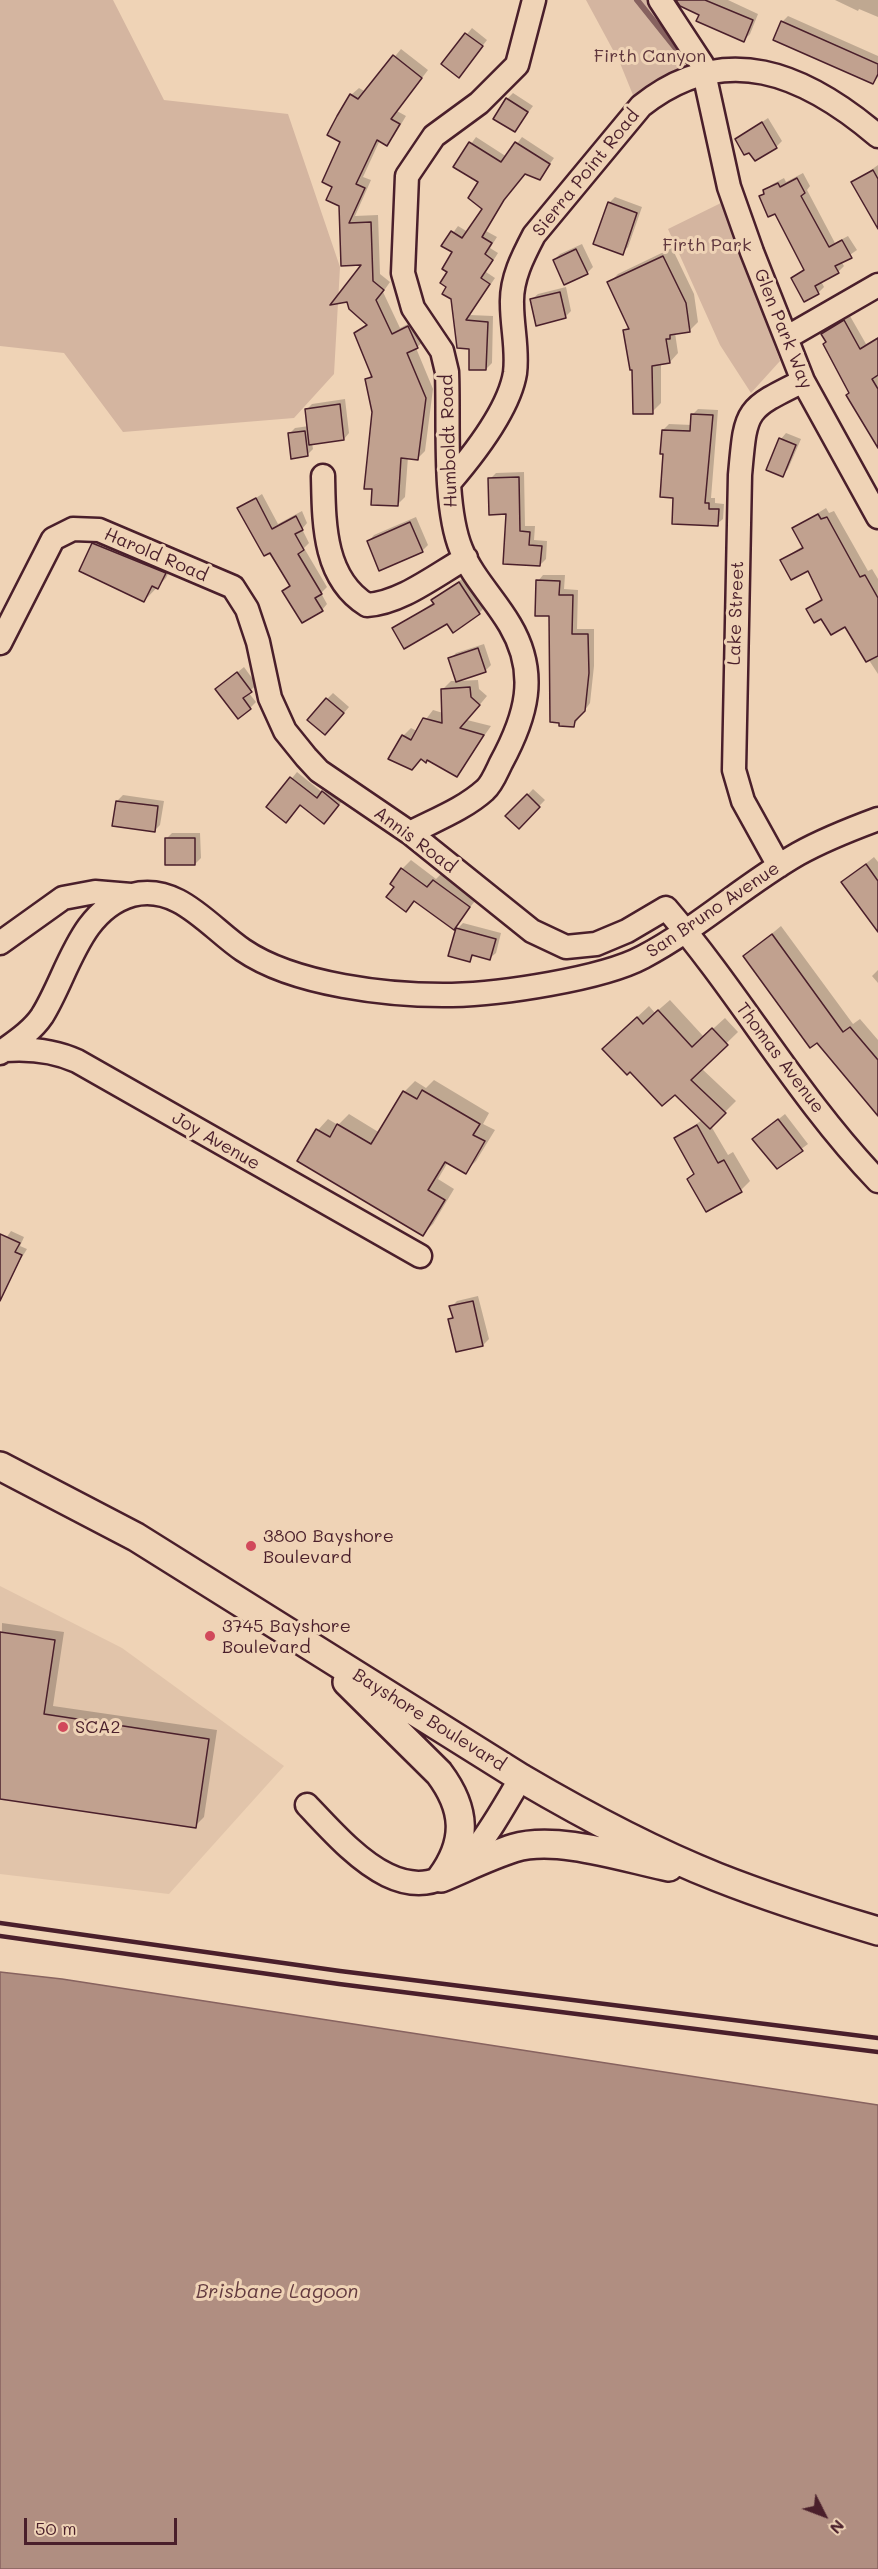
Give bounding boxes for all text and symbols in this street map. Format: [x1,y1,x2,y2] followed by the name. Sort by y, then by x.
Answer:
[594,45,706,67] park label: Firth Canyon
[528,105,644,241] street label: Sierra Point Road
[662,234,752,256] park label: Firth Park
[749,266,817,392] street label: Glen Park Way
[436,374,462,508] street label: Humboldt Road
[101,524,211,586] street label: Harold Road
[723,560,749,666] street label: Lake Street
[370,802,460,878] street label: Annis Road
[642,857,784,963] street label: San Bruno Avenue
[731,998,829,1118] street label: Thomas Avenue
[168,1107,264,1175] street label: Joy Avenue
[263,1525,394,1568] place label: 3800 Bayshore Boulevard
[244,1539,258,1553] marker: 3800 Bayshore Boulevard
[222,1615,351,1658] place label: 3745 Bayshore Boulevard
[203,1629,217,1643] marker: 3745 Bayshore Boulevard
[349,1664,509,1776] street label: Bayshore Boulevard
[75,1716,120,1738] place label: SCA2
[56,1720,70,1734] marker: SCA2
[196,2280,358,2304] water label: Brisbane Lagoon
[794,2485,854,2545] north arrow
[27,2506,180,2544] scale bar
[35,2516,77,2540] text: 50 m
[826,2516,850,2539] text: N

